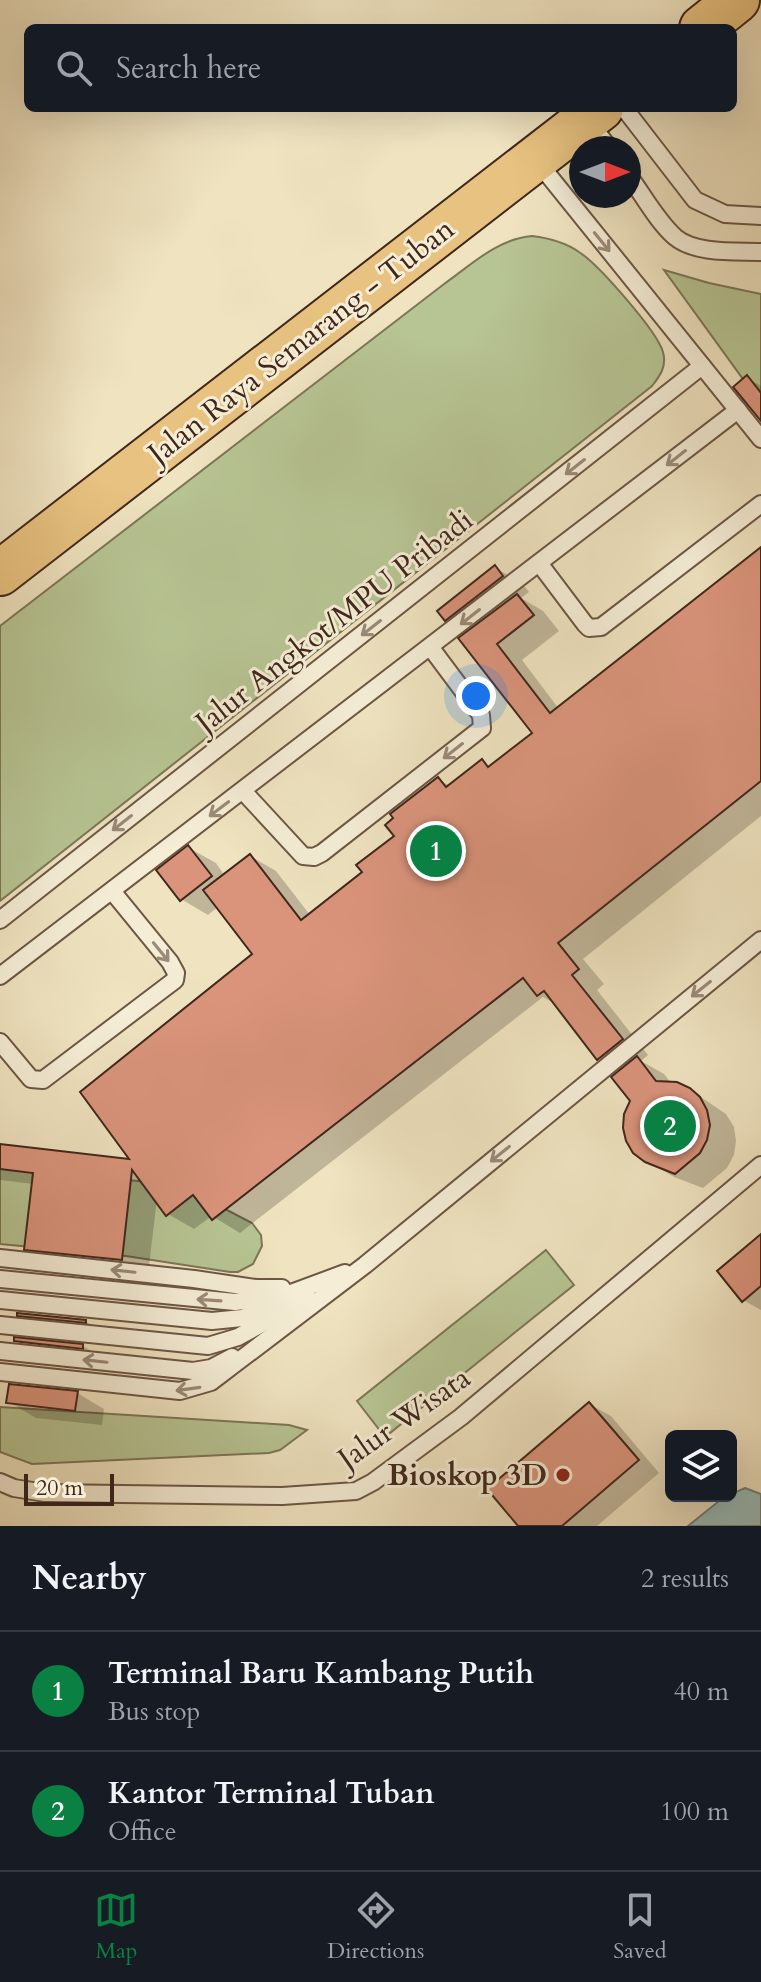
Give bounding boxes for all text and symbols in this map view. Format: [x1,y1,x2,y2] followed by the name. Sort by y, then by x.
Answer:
[24,24,737,112] search box
[52,46,96,90] icon: search
[116,48,261,89] text: Search here
[569,136,641,208] north arrow
[136,209,463,476] street label: Jalan Raya Semarang - Tuban
[593,231,611,252] one-way arrow
[666,449,687,467] one-way arrow
[565,458,586,475] one-way arrow
[184,500,482,745] street label: Jalur Angkot/MPU Pribadi
[460,608,481,626] one-way arrow
[361,619,382,636] one-way arrow
[456,676,496,716] your location
[443,742,465,759] one-way arrow
[209,801,230,818] one-way arrow
[112,814,133,832] one-way arrow
[410,821,462,881] pin: 1
[153,941,170,962] one-way arrow
[691,980,711,998] one-way arrow
[644,1096,696,1156] pin: 2
[490,1145,510,1163] one-way arrow
[110,1264,137,1279] one-way arrow
[196,1292,223,1307] one-way arrow
[82,1353,109,1368] one-way arrow
[326,1358,479,1481] street label: Jalur Wisata
[175,1381,201,1396] one-way arrow
[665,1430,737,1502] map controls
[665,1430,737,1502] button: layers
[387,1455,547,1496] place label: Bioskop 3D
[554,1466,572,1484] marker: Bioskop 3D
[24,1470,114,1506] scale bar
[36,1473,83,1503] text: 20 m
[32,1555,147,1601] text: Nearby
[641,1561,729,1596] text: 2 results
[108,1653,534,1694] text: Terminal Baru Kambang Putih
[51,1674,65,1709] text: 1
[673,1674,729,1709] text: 40 m
[108,1694,200,1729] text: Bus stop
[108,1773,435,1814] text: Kantor Terminal Tuban
[51,1794,65,1829] text: 2
[660,1794,729,1829] text: 100 m
[108,1814,177,1849] text: Office
[94,1888,138,1966] tab: Map
[327,1888,424,1966] tab: Directions
[613,1888,667,1966] tab: Saved

